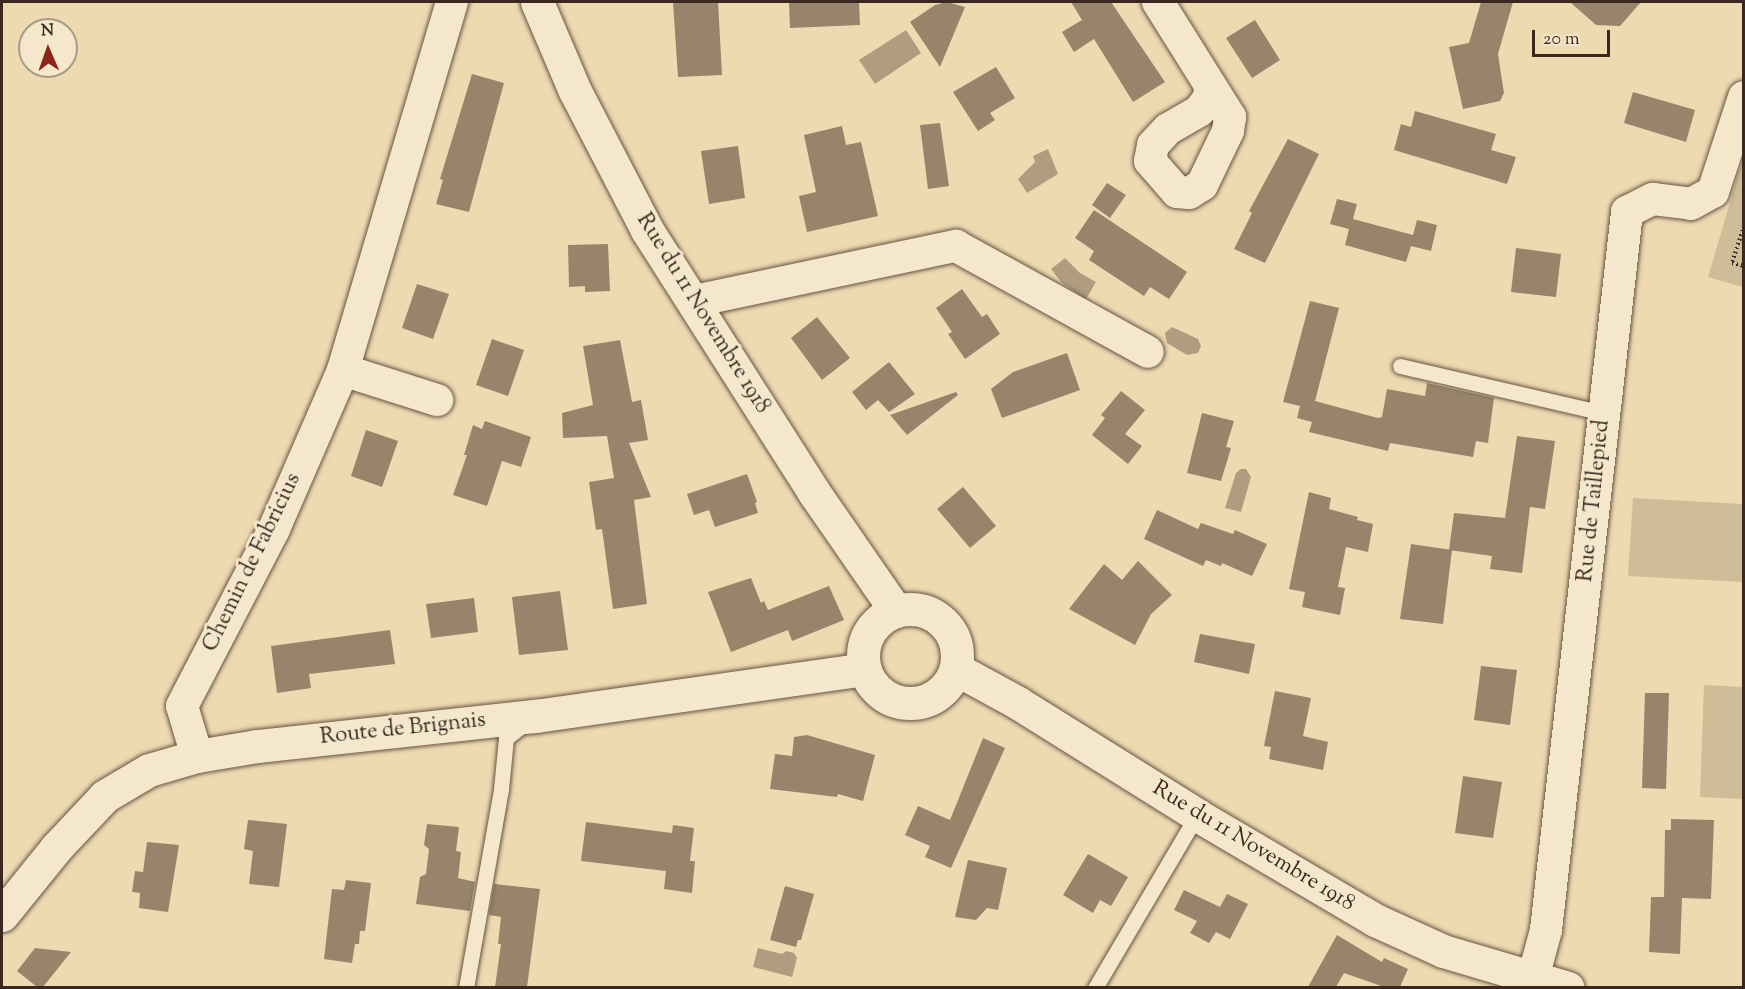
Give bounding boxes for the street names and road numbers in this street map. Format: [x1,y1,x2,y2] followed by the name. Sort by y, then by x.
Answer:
[630,209,774,419] street label: Rue du 11 Novembre 1918
[1573,419,1617,583] street label: Rue de Taillepied
[198,469,308,657] street label: Chemin de Fabricius
[319,708,487,752] street label: Route de Brignais
[1147,776,1359,918] street label: Rue du 11 Novembre 1918

